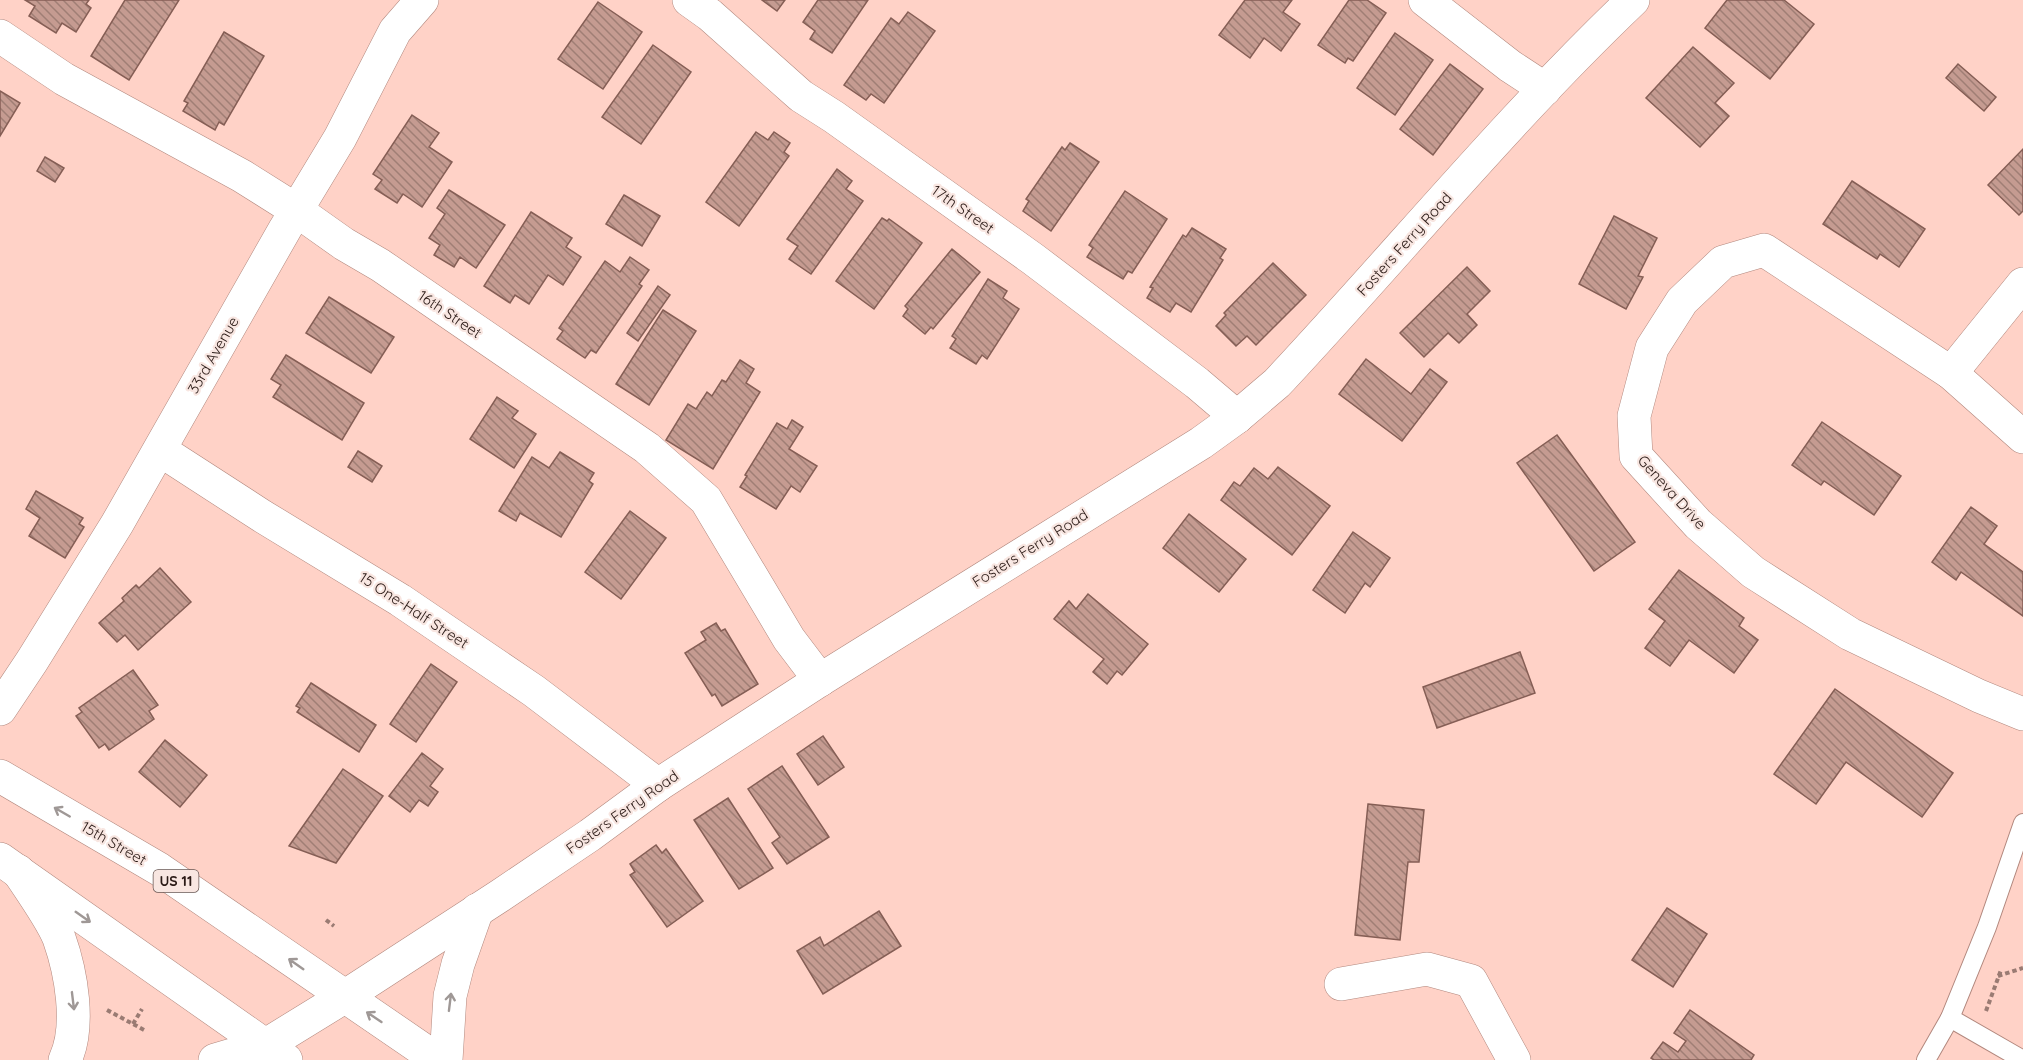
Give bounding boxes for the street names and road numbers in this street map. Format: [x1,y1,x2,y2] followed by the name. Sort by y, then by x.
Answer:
[928,181,998,237] street label: 17th Street
[1352,188,1456,300] street label: Fosters Ferry Road
[415,286,485,342] street label: 16th Street
[183,313,243,397] street label: 33rd Avenue
[1634,451,1710,533] street label: Geneva Drive
[969,505,1091,591] street label: Fosters Ferry Road
[356,568,472,652] street label: 15 One-Half Street
[562,766,682,858] street label: Fosters Ferry Road
[78,817,150,869] street label: 15th Street
[154,870,198,892] road number: US 11

